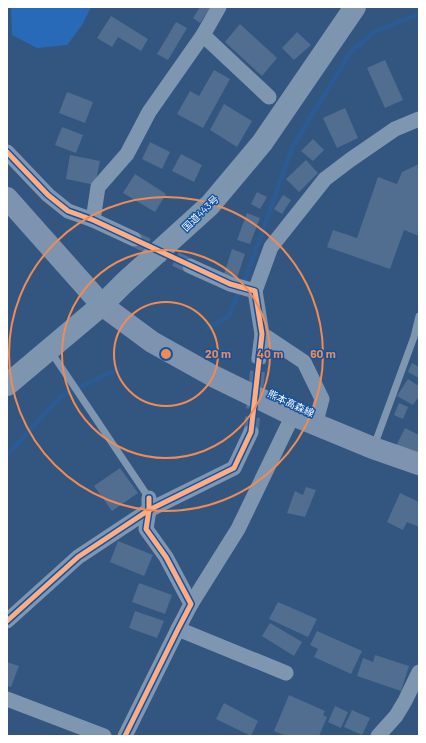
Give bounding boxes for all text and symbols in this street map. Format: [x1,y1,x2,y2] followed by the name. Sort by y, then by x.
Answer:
[179,193,221,233] street label: 国道443号
[205,346,231,360] text: 20 m
[257,346,283,360] text: 40 m
[310,346,336,360] text: 60 m
[159,347,173,361] centre of rings
[266,387,316,419] street label: 熊本高森線

